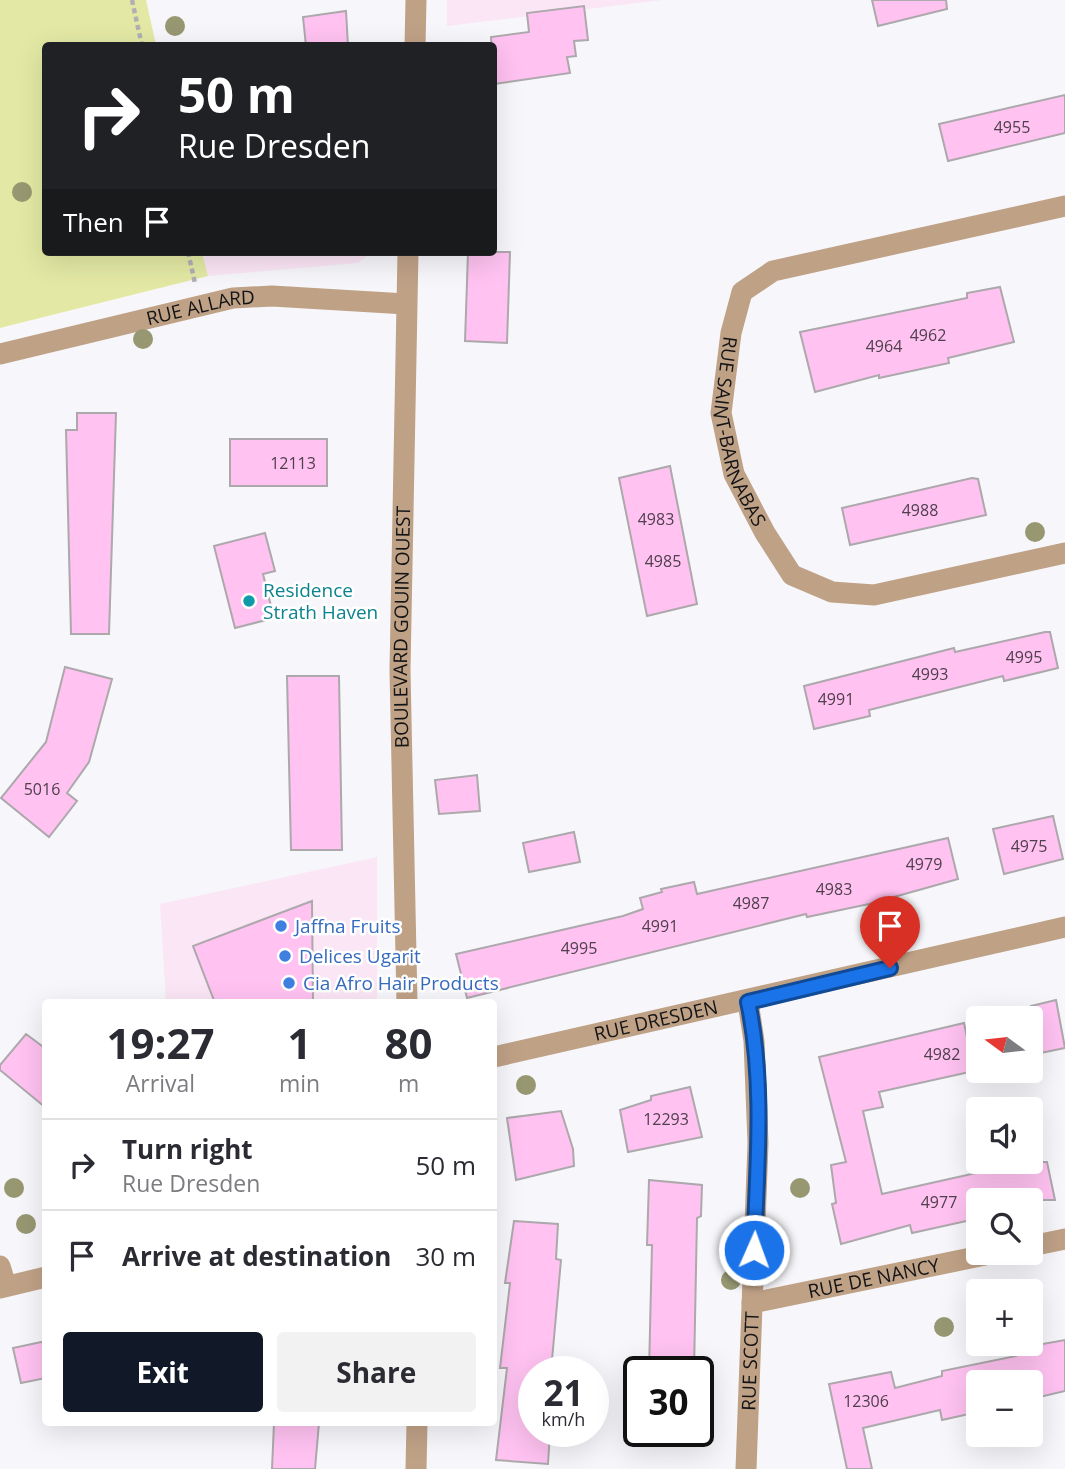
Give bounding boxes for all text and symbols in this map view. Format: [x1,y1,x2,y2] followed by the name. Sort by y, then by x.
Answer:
[178,61,295,127] text: 50 m
[63,70,154,161] icon: right
[994,116,1030,138] house number: 4955
[178,124,370,167] text: Rue Dresden
[138,203,176,241] icon: arrive
[63,204,124,240] text: Then
[144,284,255,331] street label: RUE ALLARD
[910,324,946,346] house number: 4962
[707,335,772,531] street label: RUE SAINT-BARNABAS
[866,335,902,357] house number: 4964
[270,452,316,474] house number: 12113
[902,499,938,521] house number: 4988
[387,505,416,749] street label: BOULEVARD GOUIN OUEST
[638,508,674,530] house number: 4983
[645,550,681,572] house number: 4985
[263,577,378,625] place label: Residence Strath Haven
[241,593,257,609] marker: Residence Strath Haven
[1006,646,1042,668] house number: 4995
[912,663,948,685] house number: 4993
[818,688,854,710] house number: 4991
[24,778,60,800] house number: 5016
[1011,835,1047,857] house number: 4975
[906,853,942,875] house number: 4979
[816,878,852,900] house number: 4983
[733,892,769,914] house number: 4987
[860,896,920,968] pin
[871,907,909,945] icon: arrive
[293,913,400,939] place label: Jaffna Fruits
[642,915,678,937] house number: 4991
[273,918,289,934] marker: Jaffna Fruits
[561,937,597,959] house number: 4995
[299,943,421,969] place label: Delices Ugarit
[277,948,293,964] marker: Delices Ugarit
[303,970,499,996] place label: Cia Afro Hair Products
[281,975,297,991] marker: Cia Afro Hair Products
[591,993,720,1047] street label: RUE DRESDEN
[966,1006,1043,1083] north arrow
[966,1006,1043,1447] map controls
[106,1014,214,1071] text: 19:27
[287,1014,312,1071] text: 1
[385,1014,433,1071] text: 80
[924,1043,960,1065] house number: 4982
[126,1067,195,1099] text: Arrival
[279,1067,320,1099] text: min
[398,1067,419,1099] text: m
[966,1097,1043,1174] button: sound
[643,1108,689,1130] house number: 12293
[122,1131,253,1167] text: Turn right
[63,1146,101,1184] icon: right
[415,1147,476,1183] text: 50 m
[122,1167,260,1199] text: Rue Dresden
[966,1188,1043,1265] button: search
[921,1191,957,1213] house number: 4977
[717,1213,791,1287] position arrow
[63,1237,101,1275] icon: arrive
[122,1238,391,1274] text: Arrive at destination
[415,1238,476,1274] text: 30 m
[805,1252,942,1304] street label: RUE DE NANCY
[966,1279,1043,1356] button: +
[735,1310,765,1411] street label: RUE SCOTT
[63,1332,263,1412] button: Exit
[277,1332,476,1412] button: Share
[623,1356,714,1447] speed limit sign: 30
[543,1369,584,1416] text: 21
[966,1370,1043,1447] button: −
[843,1390,889,1412] house number: 12306
[542,1407,585,1431] text: km/h

